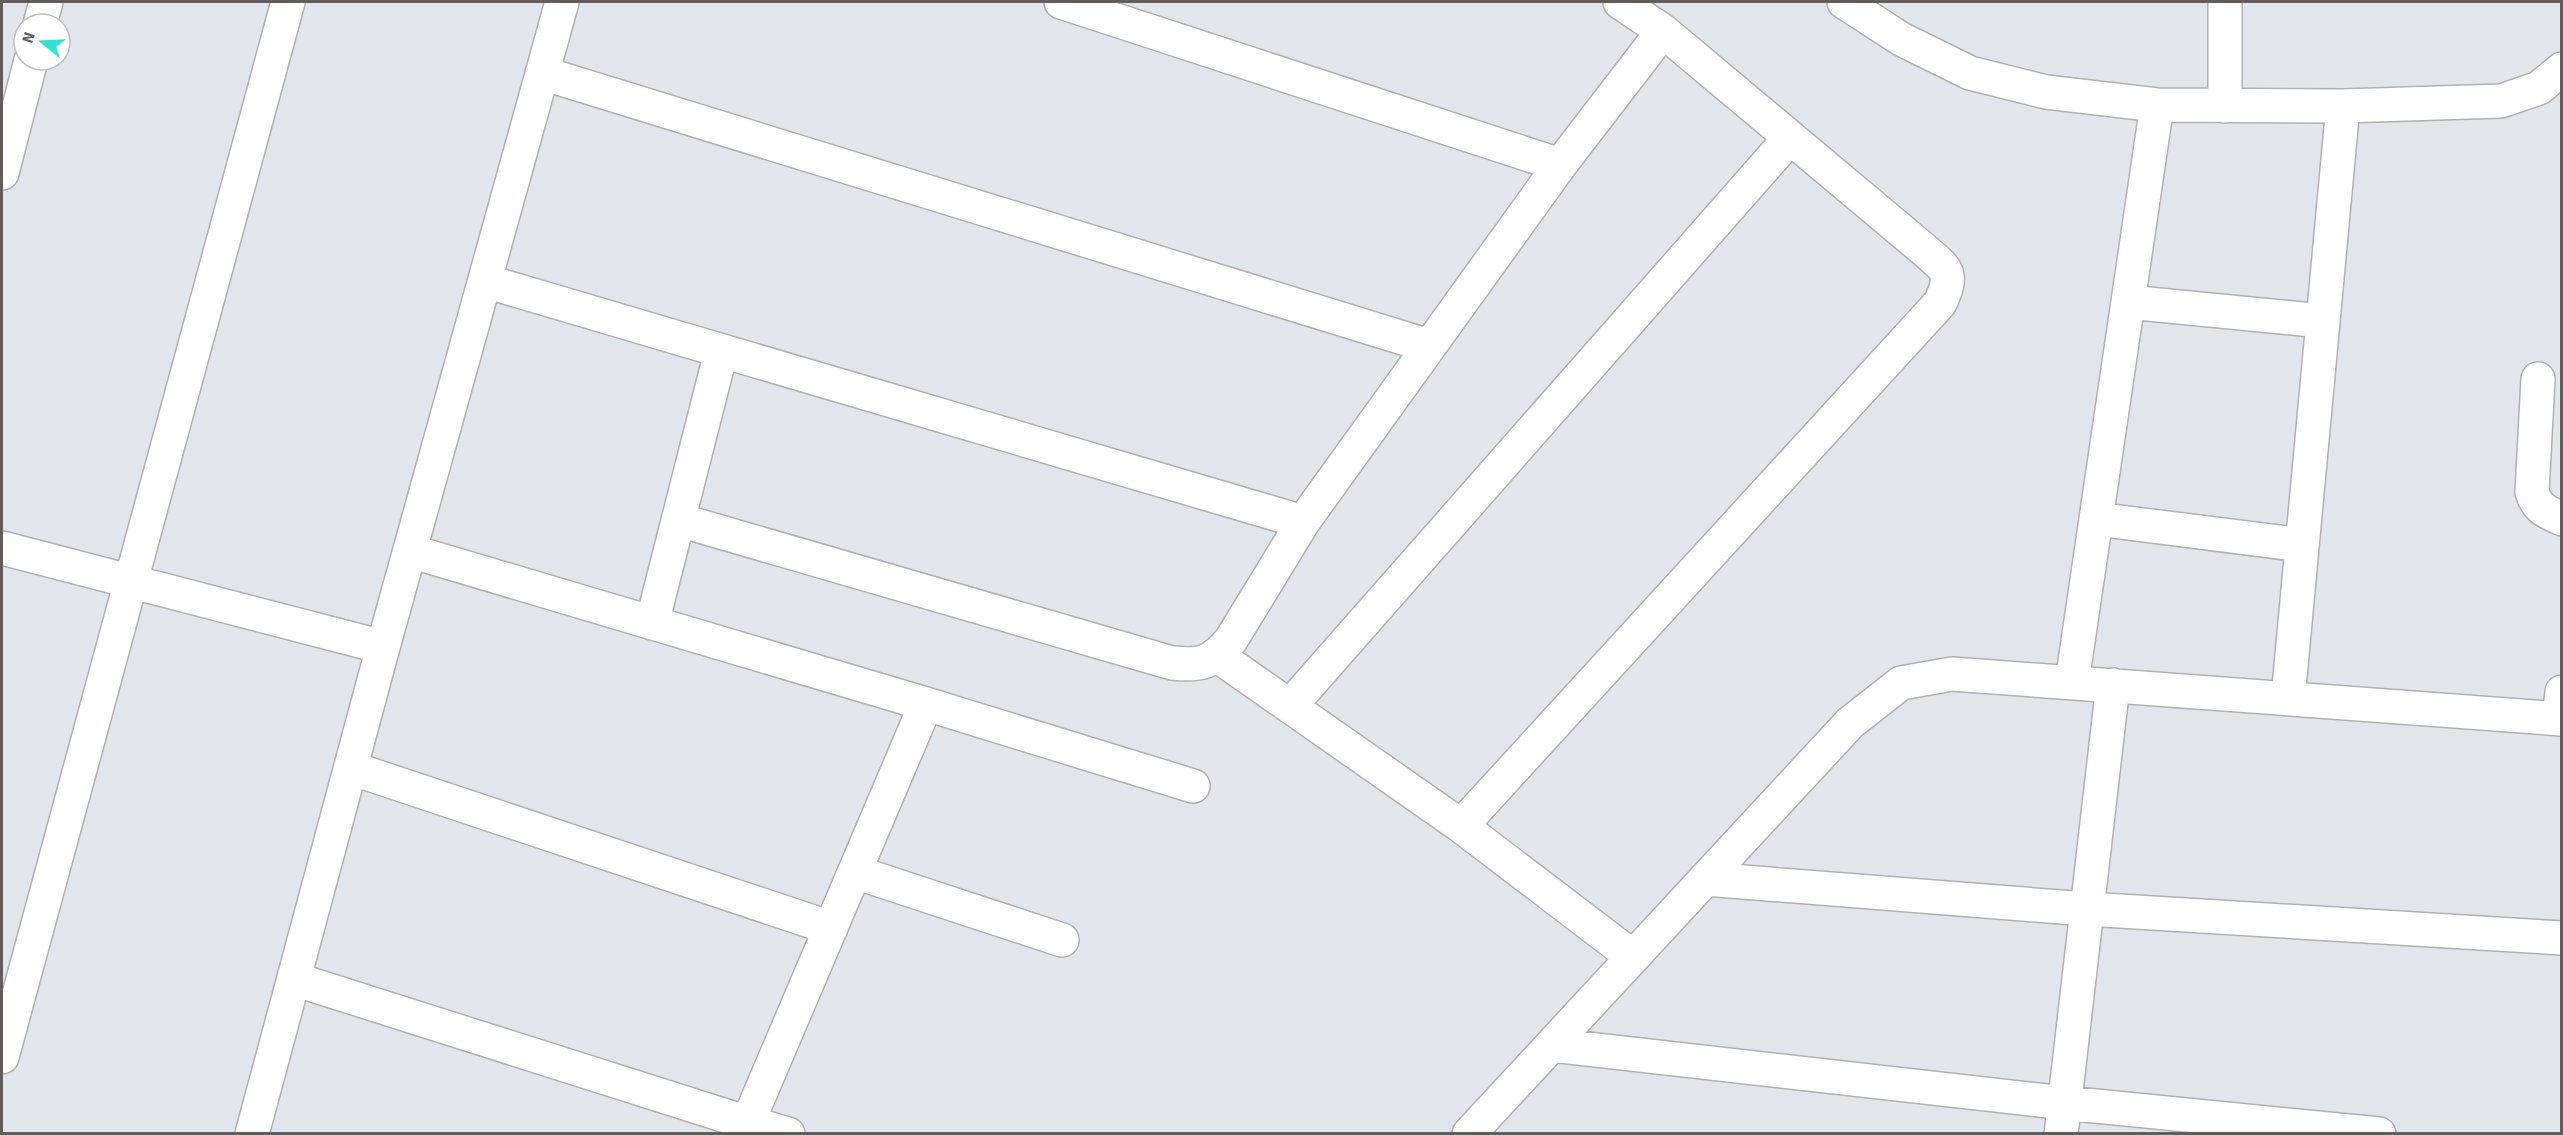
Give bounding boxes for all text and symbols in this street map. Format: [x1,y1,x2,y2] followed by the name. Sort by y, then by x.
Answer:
[12,12,72,72] north arrow
[17,29,41,46] text: N

